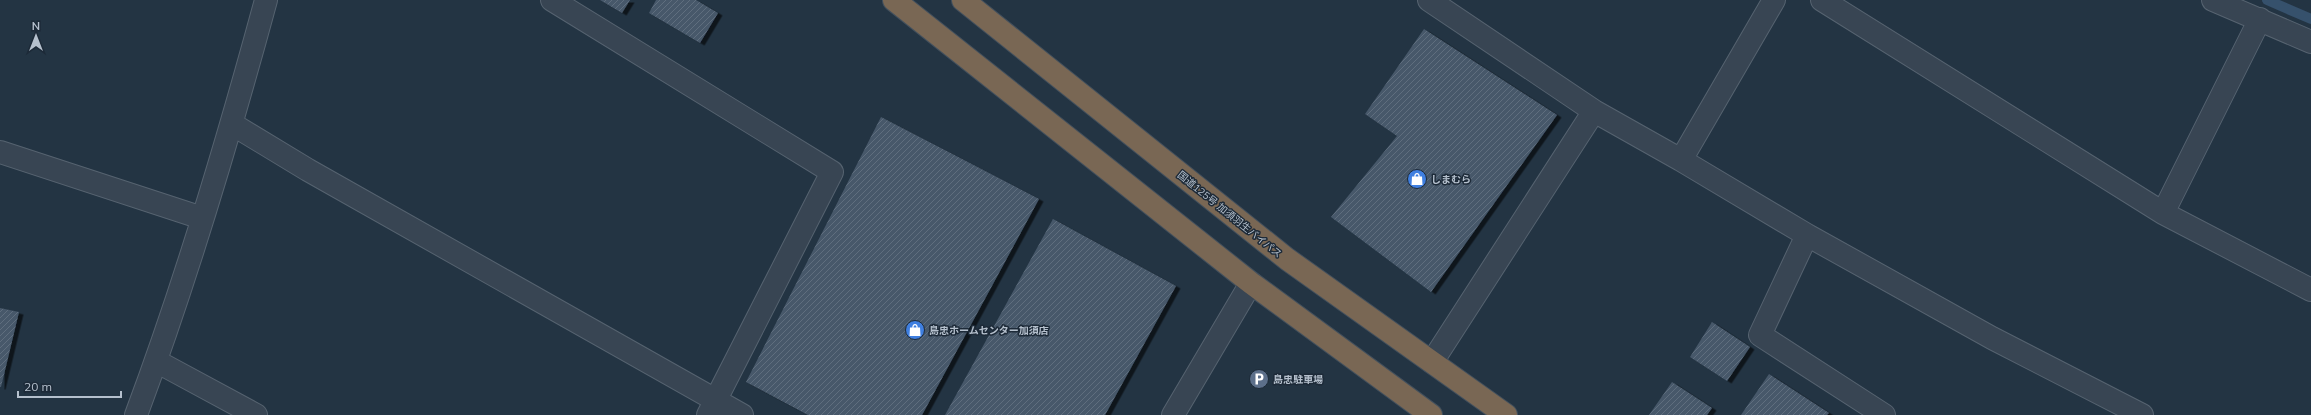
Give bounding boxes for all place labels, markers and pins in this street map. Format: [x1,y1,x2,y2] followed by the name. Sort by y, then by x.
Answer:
[1406,168,1428,190] shop icon: しまむら
[1431,173,1471,186] place label: しまむら
[904,319,926,341] shop icon: 島忠ホームセンター加須店
[929,324,1049,337] place label: 島忠ホームセンター加須店
[1248,368,1270,390] parking icon: 島忠駐車場
[1273,373,1323,386] place label: 島忠駐車場

